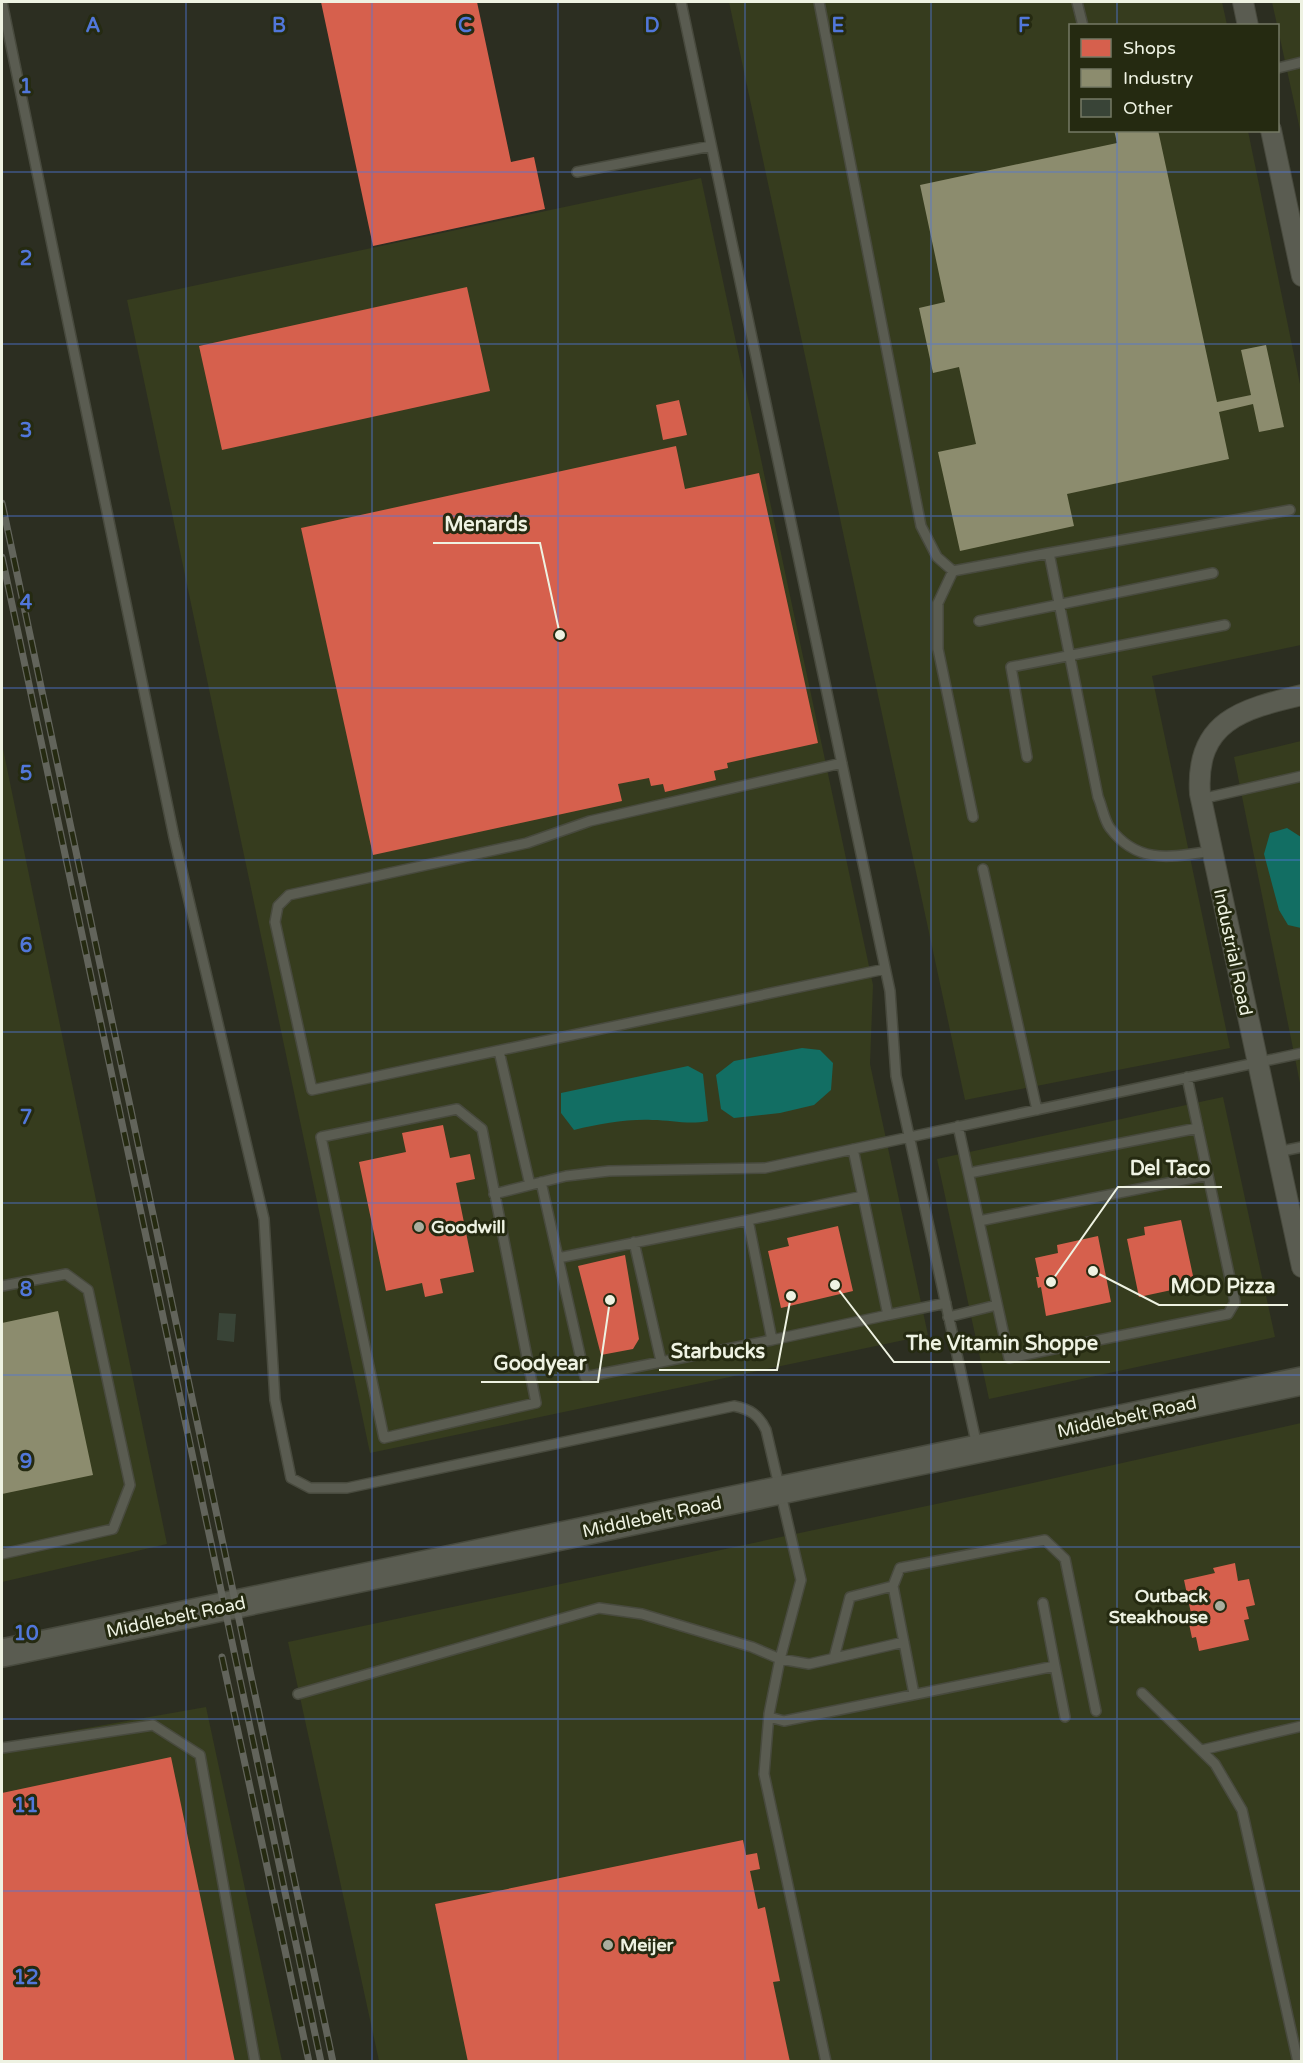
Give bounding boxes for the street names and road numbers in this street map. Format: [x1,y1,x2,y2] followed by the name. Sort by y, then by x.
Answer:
[1209,886,1257,1018] street label: Industrial Road
[1055,1391,1199,1443] street label: Middlebelt Road
[580,1491,724,1543] street label: Middlebelt Road
[104,1591,248,1643] street label: Middlebelt Road

